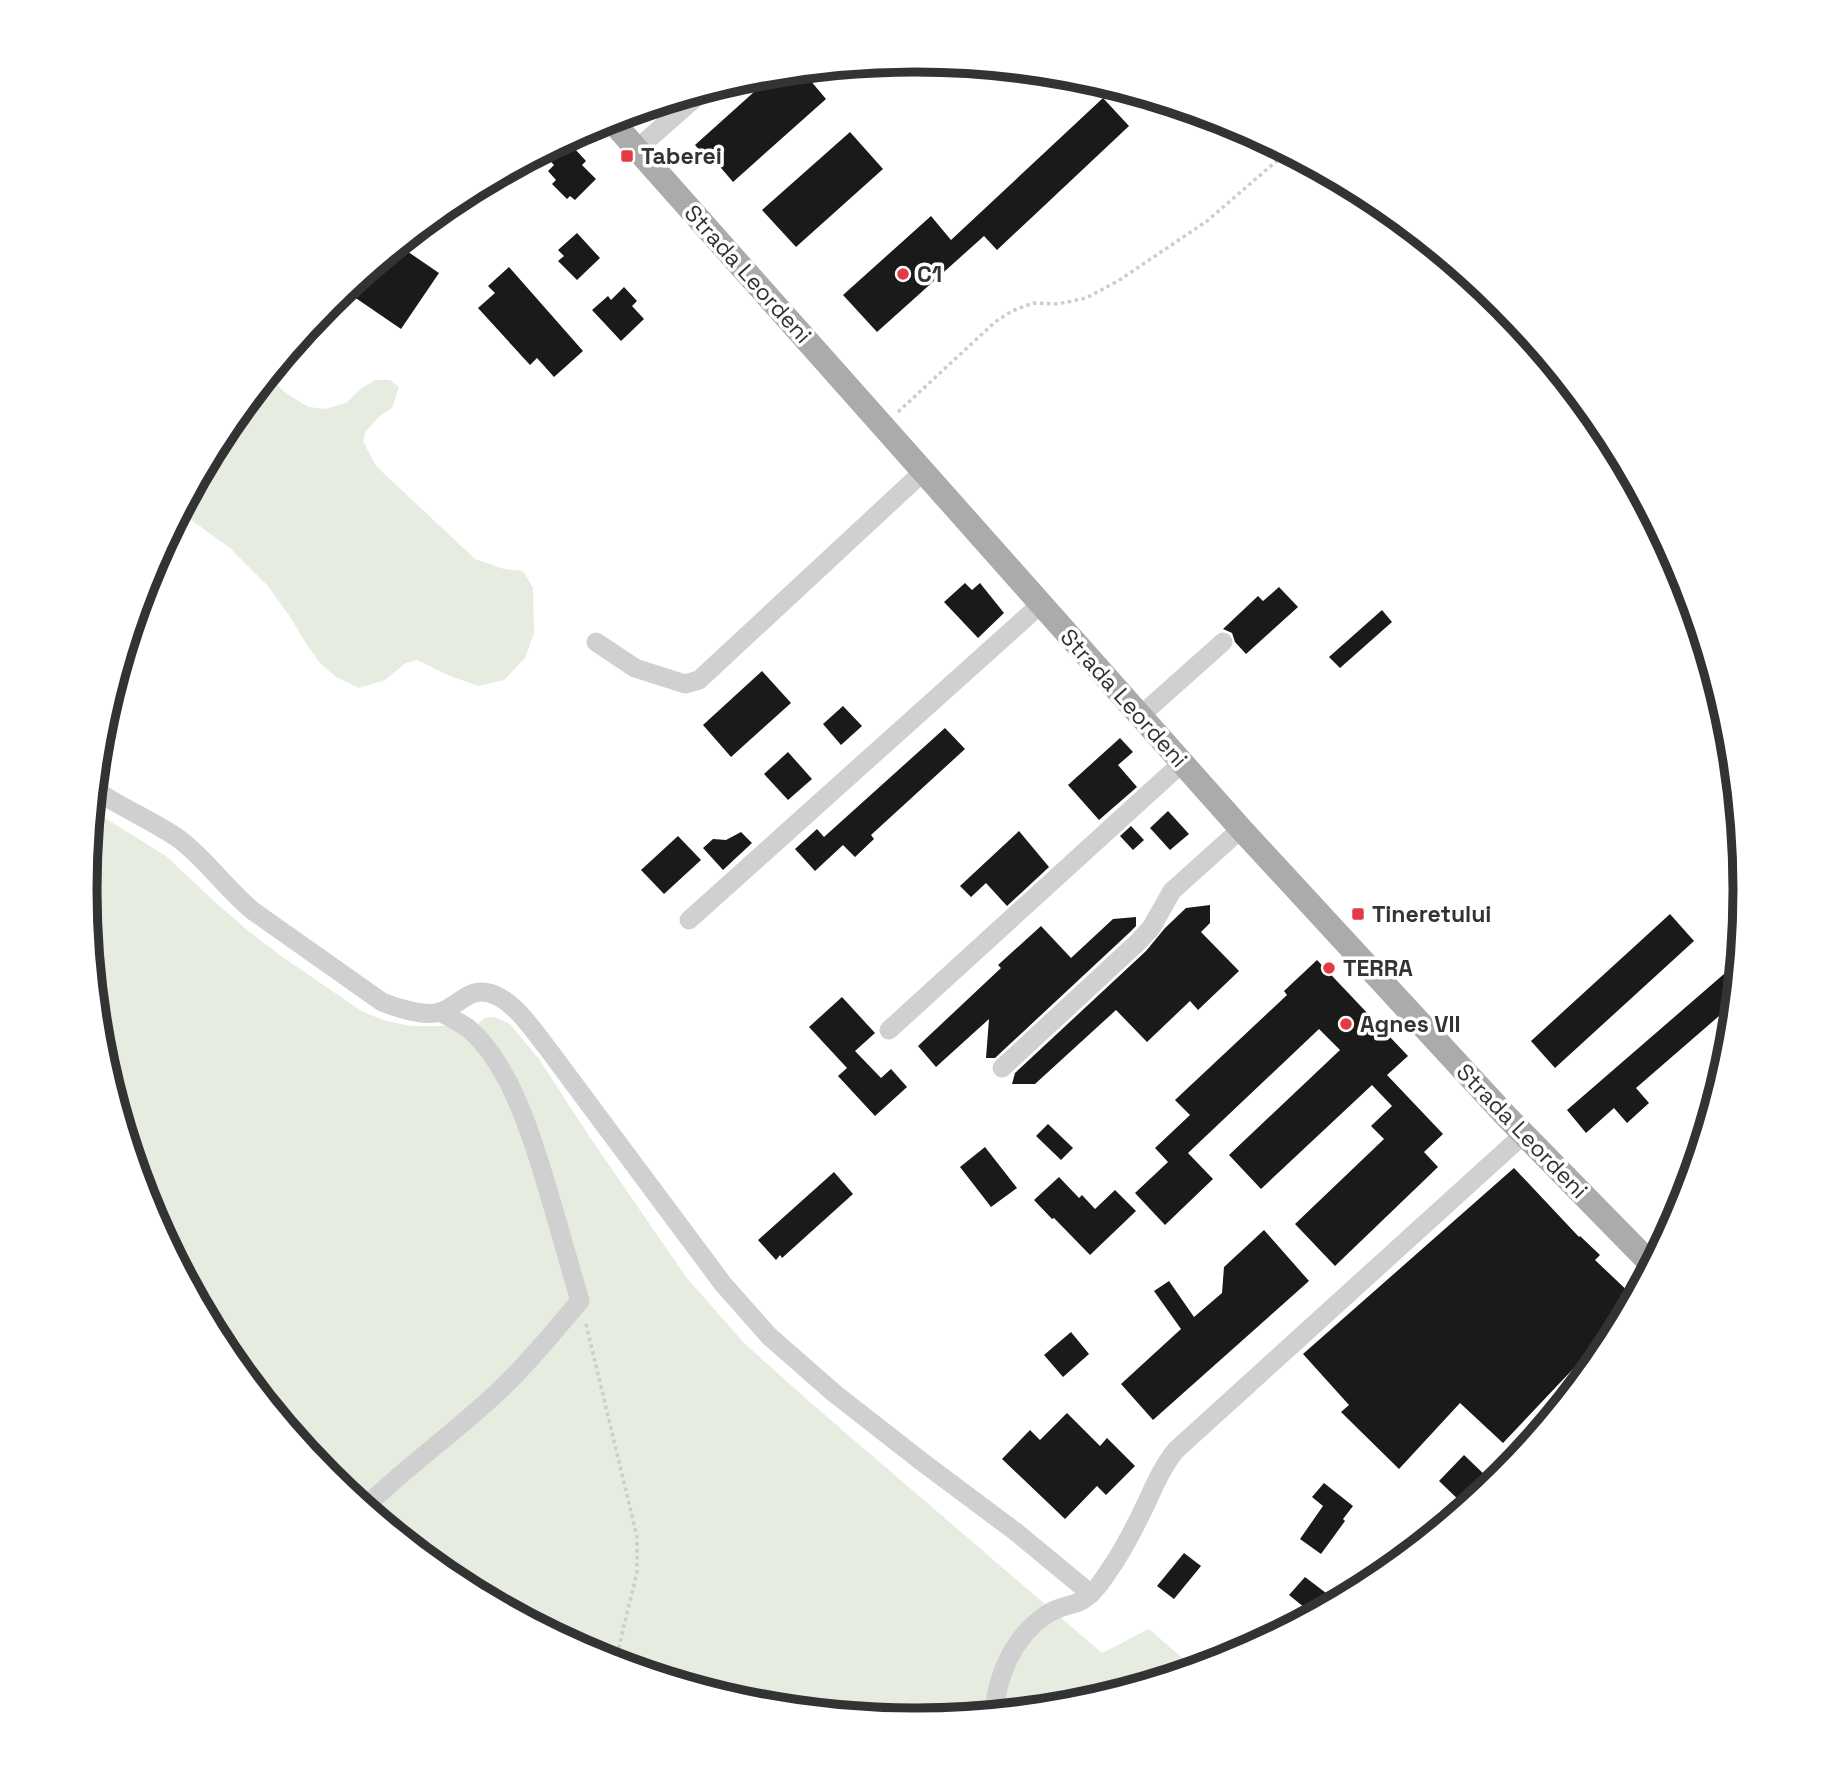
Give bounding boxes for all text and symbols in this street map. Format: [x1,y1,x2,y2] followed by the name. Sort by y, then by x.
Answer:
[641,141,722,171] place label: Taberei
[619,148,635,164] marker: Taberei
[678,198,818,350] street label: Strada Leordeni
[917,259,942,289] place label: C1
[895,266,911,282] marker: C1
[1054,622,1194,774] street label: Strada Leordeni
[1372,899,1491,929] place label: Tineretului
[1350,906,1366,922] marker: Tineretului
[1343,953,1413,983] place label: TERRA
[1321,960,1337,976] marker: TERRA
[1360,1009,1461,1039] place label: Agnes VII
[1338,1016,1354,1032] marker: Agnes VII
[1450,1057,1594,1205] street label: Strada Leordeni

